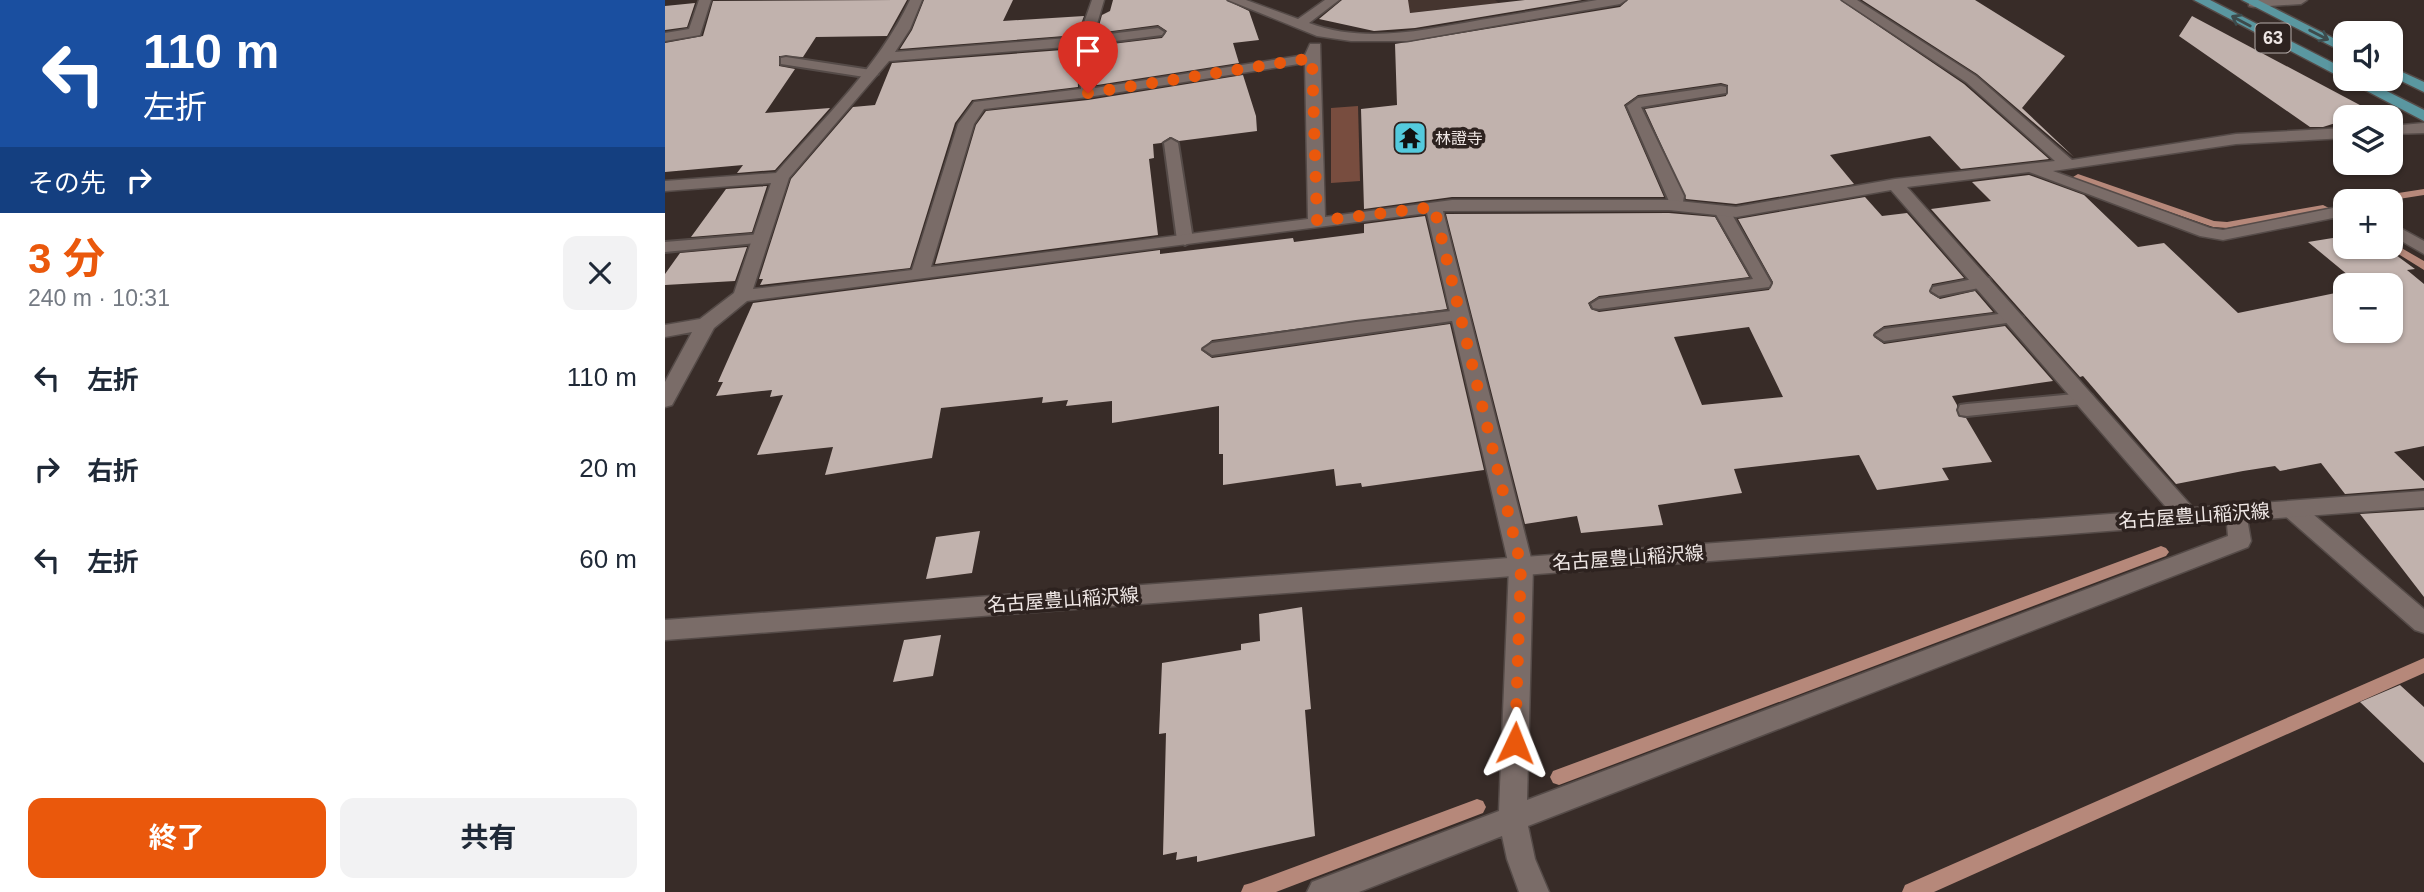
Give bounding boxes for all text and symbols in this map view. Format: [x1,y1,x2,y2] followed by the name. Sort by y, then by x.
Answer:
[2231,14,2252,27] one-way arrow
[1058,21,1118,93] pin
[2333,21,2403,343] map controls
[2333,21,2403,91] button: sound
[143,24,279,78] text: 110 m
[2255,24,2291,52] road number: 63
[28,28,119,119] icon: left
[2308,29,2329,43] one-way arrow
[1069,32,1107,70] icon: arrive
[143,89,207,125] text: 左折
[2333,105,2403,175] button: layers
[1391,119,1429,157] temple icon: 林證寺
[1435,130,1483,147] place label: 林證寺
[120,161,158,199] icon: right
[28,168,106,198] text: その先
[2333,189,2403,259] button: +
[28,235,105,282] text: 3 分
[563,236,637,310] button: close
[2333,273,2403,343] button: −
[28,285,170,311] text: 240 m · 10:31
[28,359,66,397] icon: left
[567,362,637,392] text: 110 m
[87,365,139,395] text: 左折
[28,450,66,488] icon: right
[579,453,637,483] text: 20 m
[87,456,139,486] text: 右折
[2117,500,2271,532] street label: 名古屋豊山稲沢線
[28,541,66,579] icon: left
[1551,542,1705,574] street label: 名古屋豊山稲沢線
[579,544,637,574] text: 60 m
[87,547,139,577] text: 左折
[986,584,1140,616] street label: 名古屋豊山稲沢線
[1478,706,1552,780] position arrow
[28,798,326,878] button: 終了
[340,798,637,878] button: 共有

